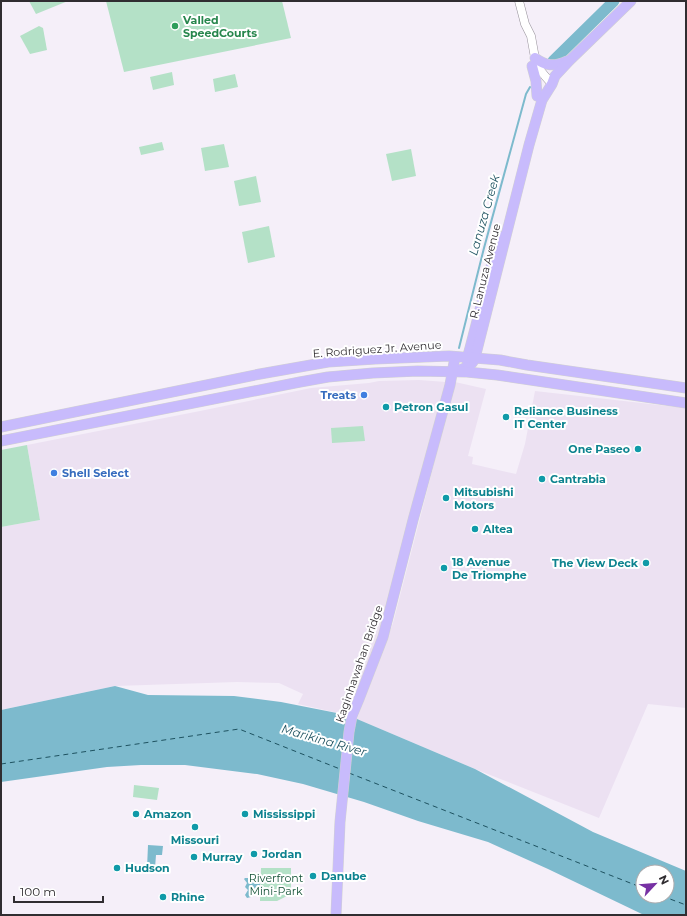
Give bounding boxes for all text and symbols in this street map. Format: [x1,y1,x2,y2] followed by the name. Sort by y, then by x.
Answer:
[182,13,257,40] place label: Valled SpeedCourts
[170,21,180,31] marker: Valled SpeedCourts
[465,172,503,257] water label: Lanuza Creek
[466,222,504,320] street label: R. Lanuza Avenue
[312,337,442,360] street label: E. Rodriguez Jr. Avenue
[320,388,356,402] place label: Treats
[359,390,369,400] marker: Treats
[394,400,468,414] place label: Petron Gasul
[381,402,391,412] marker: Petron Gasul
[514,404,618,431] place label: Reliance Business IT Center
[501,412,511,422] marker: Reliance Business IT Center
[568,442,630,456] place label: One Paseo
[633,444,643,454] marker: One Paseo
[62,466,129,480] place label: Shell Select
[49,468,59,478] marker: Shell Select
[550,472,606,486] place label: Cantrabia
[537,474,547,484] marker: Cantrabia
[454,485,514,512] place label: Mitsubishi Motors
[441,493,451,503] marker: Mitsubishi Motors
[482,522,513,536] place label: Altea
[470,524,480,534] marker: Altea
[452,555,527,582] place label: 18 Avenue De Triomphe
[552,556,639,570] place label: The View Deck
[641,558,651,568] marker: The View Deck
[439,563,449,573] marker: 18 Avenue De Triomphe
[332,603,386,725] street label: Kaginhawahan Bridge
[280,721,368,759] water label: Marikina River
[143,807,191,821] place label: Amazon
[253,807,315,821] place label: Mississippi
[131,809,141,819] marker: Amazon
[240,809,250,819] marker: Mississippi
[190,822,200,832] marker: Missouri
[171,833,219,847] place label: Missouri
[261,847,302,861] place label: Jordan
[249,849,259,859] marker: Jordan
[202,850,243,864] place label: Murray
[189,852,199,862] marker: Murray
[125,861,170,875] place label: Hudson
[112,863,122,873] marker: Hudson
[635,864,675,904] north arrow
[321,869,367,883] place label: Danube
[249,871,304,898] park label: Riverfront Mini-Park
[308,871,318,881] marker: Danube
[656,873,672,887] text: N
[14,878,103,904] scale bar
[20,884,56,899] text: 100 m
[171,890,205,904] place label: Rhine
[158,892,168,902] marker: Rhine

